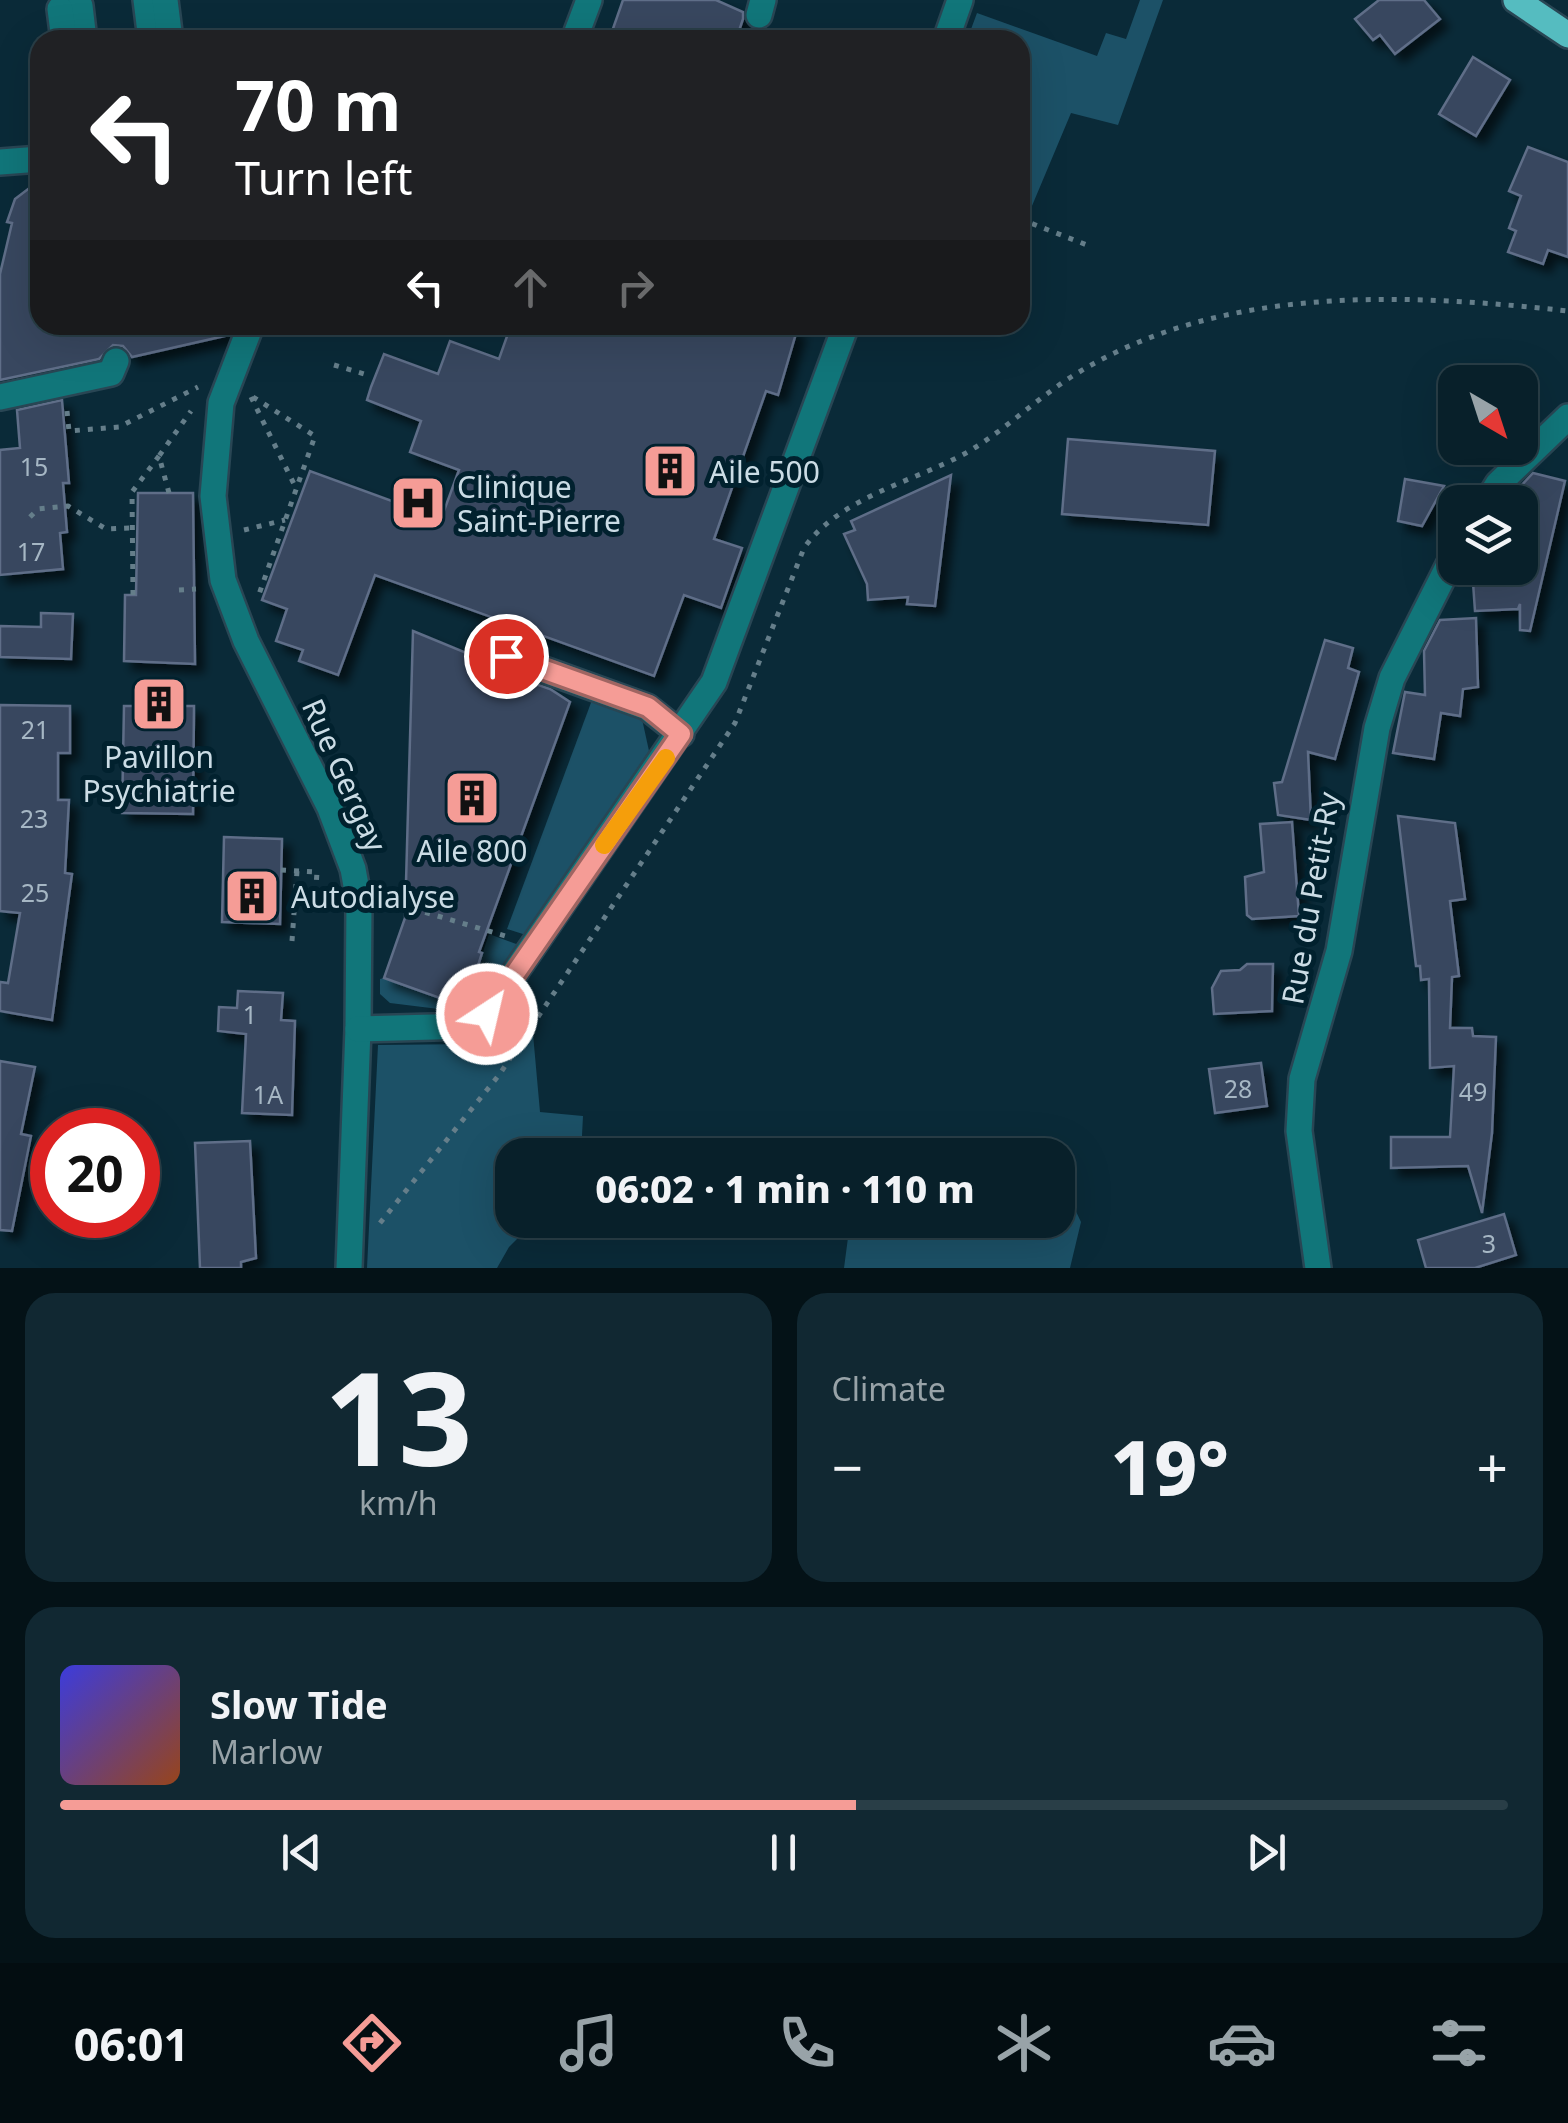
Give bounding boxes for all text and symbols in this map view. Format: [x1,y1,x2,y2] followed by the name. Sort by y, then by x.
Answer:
[235,56,402,152] text: 70 m
[70,70,200,200] icon: left
[235,147,412,208] text: Turn left
[398,260,453,315] icon: left
[503,260,558,315] icon: ahead
[608,260,663,315] icon: right
[1438,365,1538,465] north arrow
[1438,365,1538,585] map controls
[640,441,700,501] building icon: Aile 500
[20,449,48,483] house number: 15
[709,451,820,492] place label: Aile 500
[457,466,621,541] place label: Clinique Saint-Pierre
[388,473,448,533] hospital icon: Clinique Saint-Pierre
[1438,485,1538,585] button: layers
[17,534,45,568] house number: 17
[464,614,549,699] pin
[479,629,534,684] icon: arrive
[129,674,189,734] building icon: Pavillon Psychiatrie
[293,692,397,859] street label: Rue Gergay
[21,712,49,746] house number: 21
[82,736,236,811] place label: Pavillon Psychiatrie
[442,768,502,828] building icon: Aile 800
[1271,788,1349,1007] street label: Rue du Petit-Ry
[20,801,48,835] house number: 23
[417,830,527,871] place label: Aile 800
[222,866,282,926] building icon: Autodialyse
[21,875,49,909] house number: 25
[291,876,455,917] place label: Autodialyse
[435,962,539,1066] position arrow
[243,997,257,1031] house number: 1
[1224,1071,1252,1105] house number: 28
[1459,1074,1487,1108] house number: 49
[253,1077,283,1111] house number: 1A
[30,1108,160,1238] speed limit sign: 20
[595,1162,975,1214] text: 06:02 · 1 min · 110 m
[1482,1226,1496,1260] house number: 3
[324,1327,473,1504] text: 13
[832,1367,946,1410] text: Climate
[1111,1415,1229,1517] text: 19°
[832,1429,863,1504] text: −
[1477,1429,1508,1504] text: +
[359,1481,438,1524] text: km/h
[210,1678,388,1730] text: Slow Tide
[210,1730,322,1773] text: Marlow
[274,1825,329,1880] icon: previous
[756,1825,811,1880] icon: pause
[1239,1825,1294,1880] icon: next
[337,2008,407,2078] icon: directions
[554,2008,624,2078] icon: music
[772,2008,842,2078] icon: phone
[989,2008,1059,2078] icon: climate
[1207,2008,1277,2078] icon: car
[1424,2008,1494,2078] icon: filters
[74,2013,189,2074] text: 06:01

